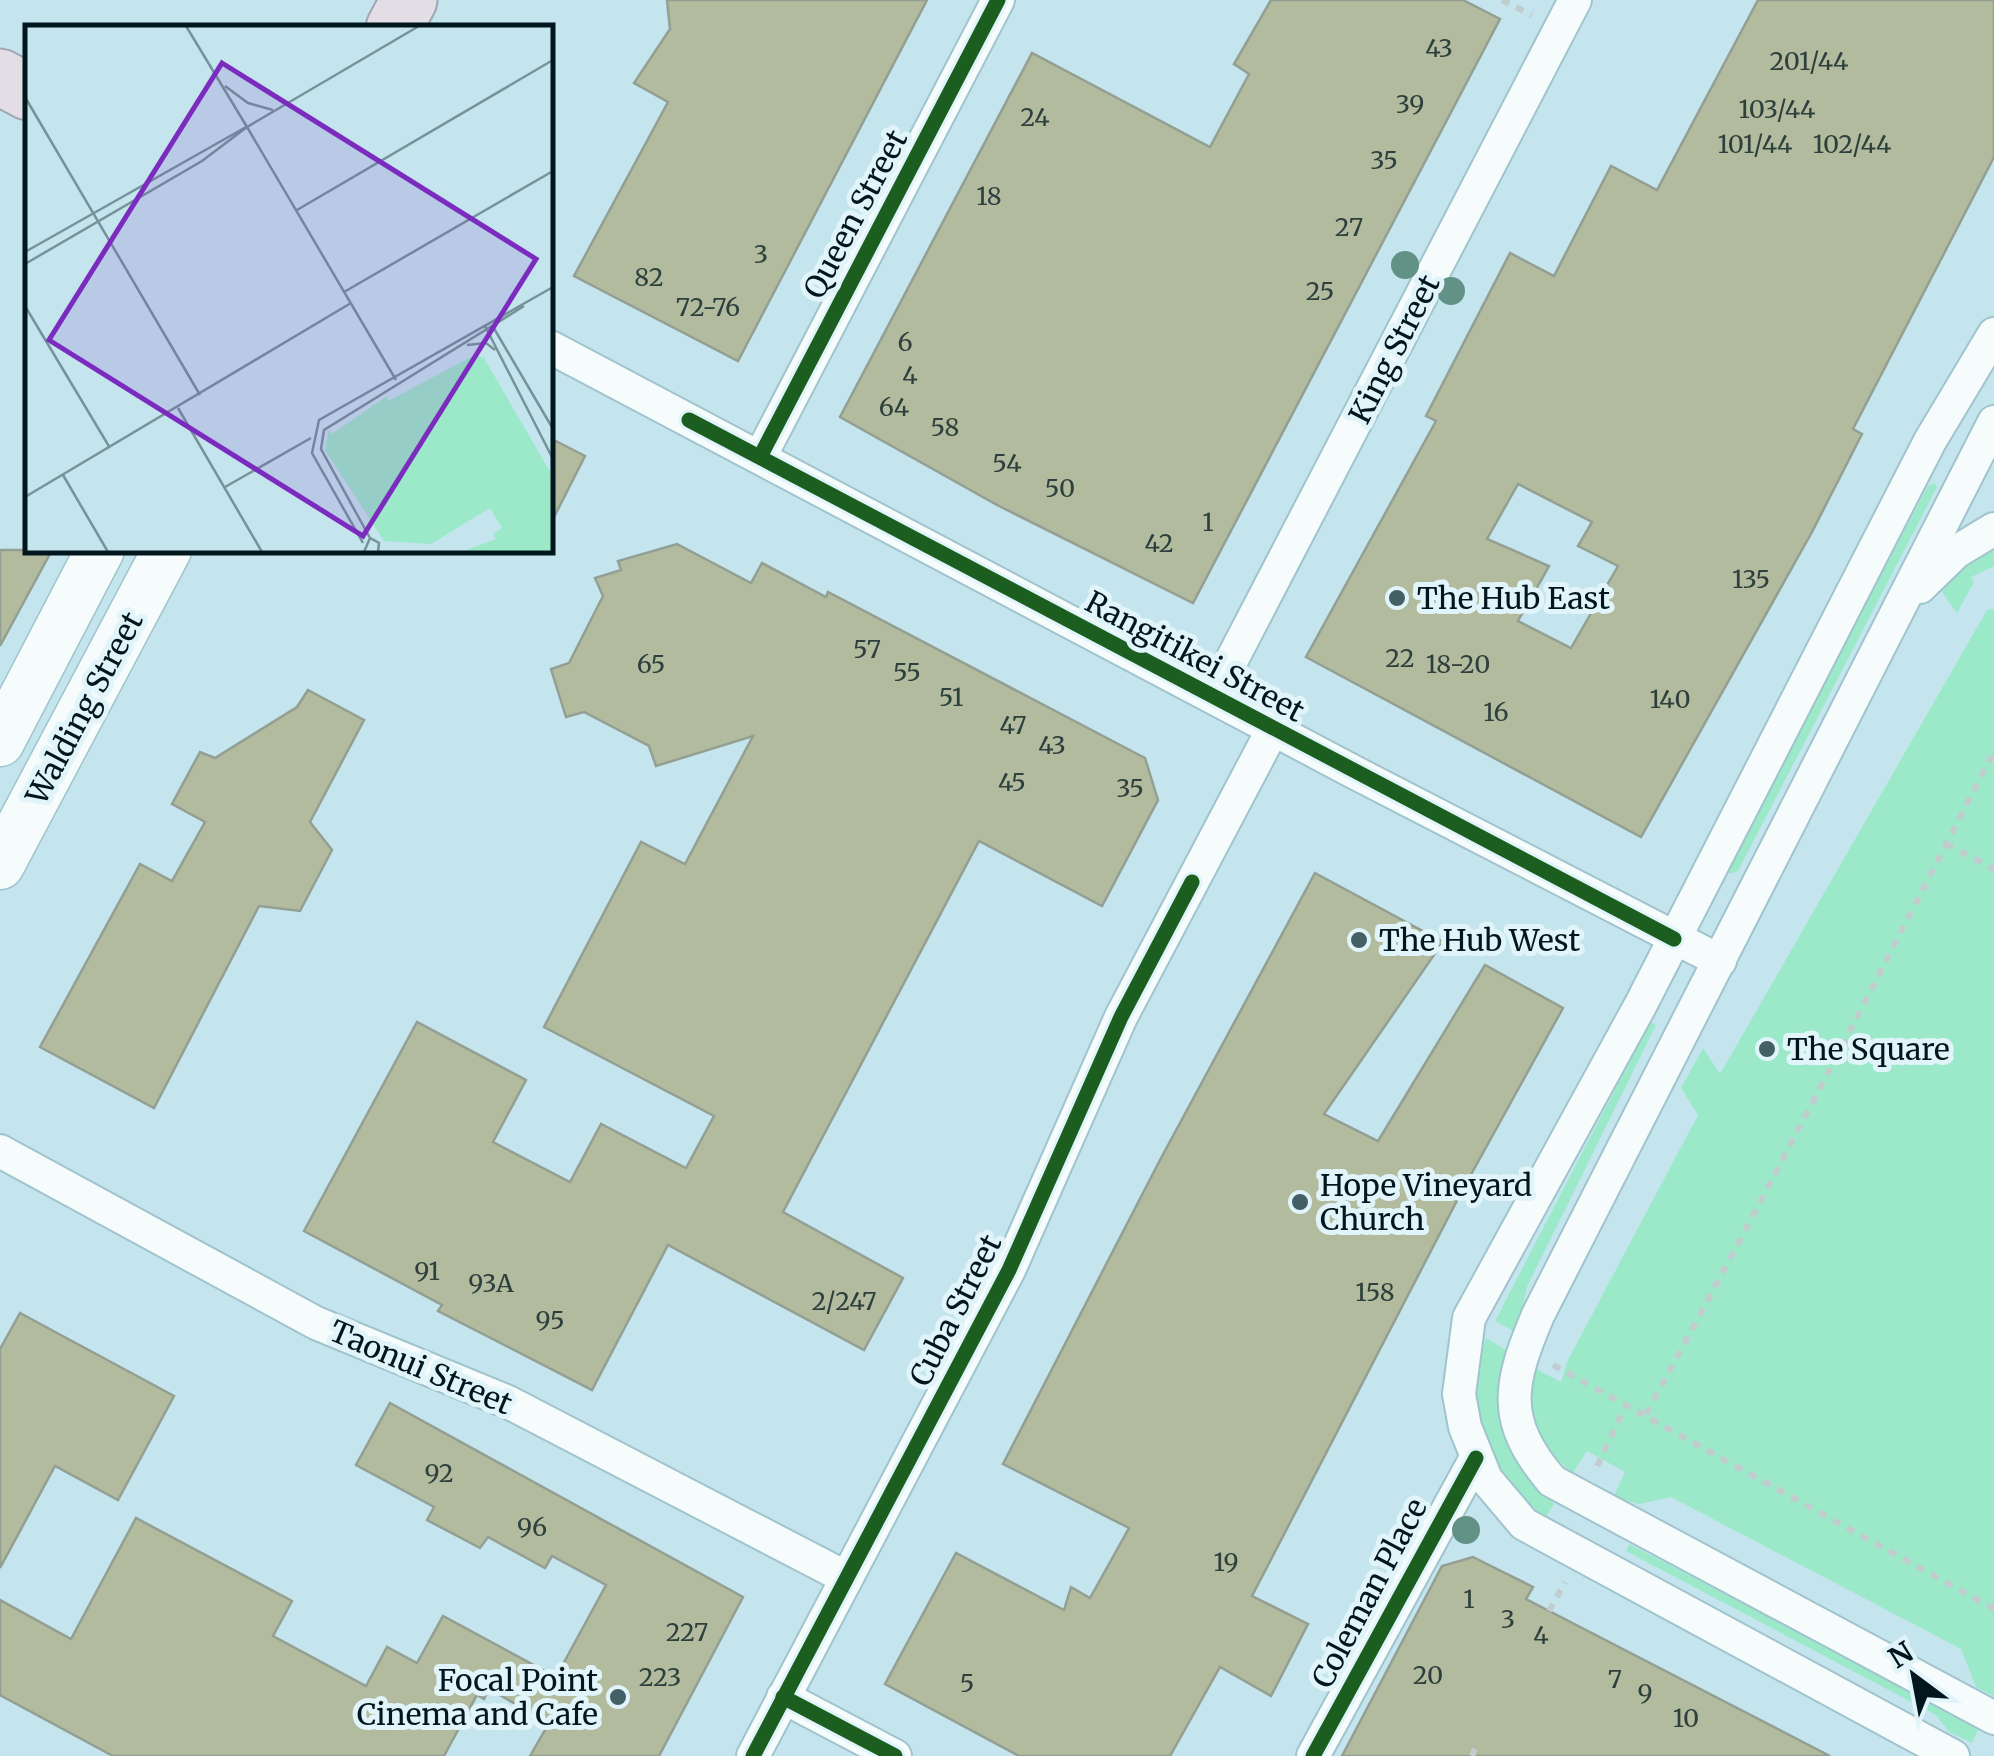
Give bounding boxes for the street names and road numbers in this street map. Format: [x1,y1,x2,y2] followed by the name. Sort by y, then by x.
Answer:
[795,123,915,305] street label: Queen Street
[1340,268,1448,430] street label: King Street
[1079,582,1311,730] street label: Rangitikei Street
[17,605,151,812] street label: Walding Street
[901,1228,1009,1392] street label: Cuba Street
[324,1311,518,1423] street label: Taonui Street
[1303,1492,1435,1694] street label: Coleman Place

